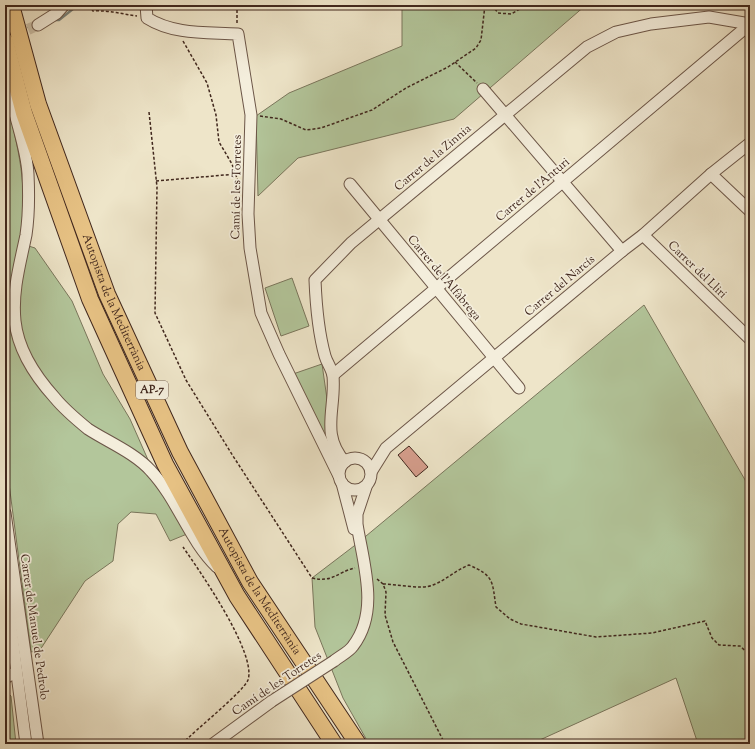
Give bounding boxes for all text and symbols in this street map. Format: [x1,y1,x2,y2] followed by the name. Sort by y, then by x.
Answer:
[390,120,476,196] street label: Carrer de la Zinnia
[227,134,247,240] street label: Camí de les Torretes
[492,153,574,226] street label: Carrer de l'Anturi
[77,231,151,374] street label: Autopista de la Mediterrània
[403,231,486,325] street label: Carrer de l'Alfàbrega
[663,237,731,303] street label: Carrer del Lliri
[521,251,600,321] street label: Carrer del Narcís
[136,381,168,399] road number: AP-7
[213,524,305,659] street label: Autopista de la Mediterrània
[15,553,53,702] street label: Carrer de Manuel de Pedrolo
[229,647,326,721] street label: Camí de les Torretes

